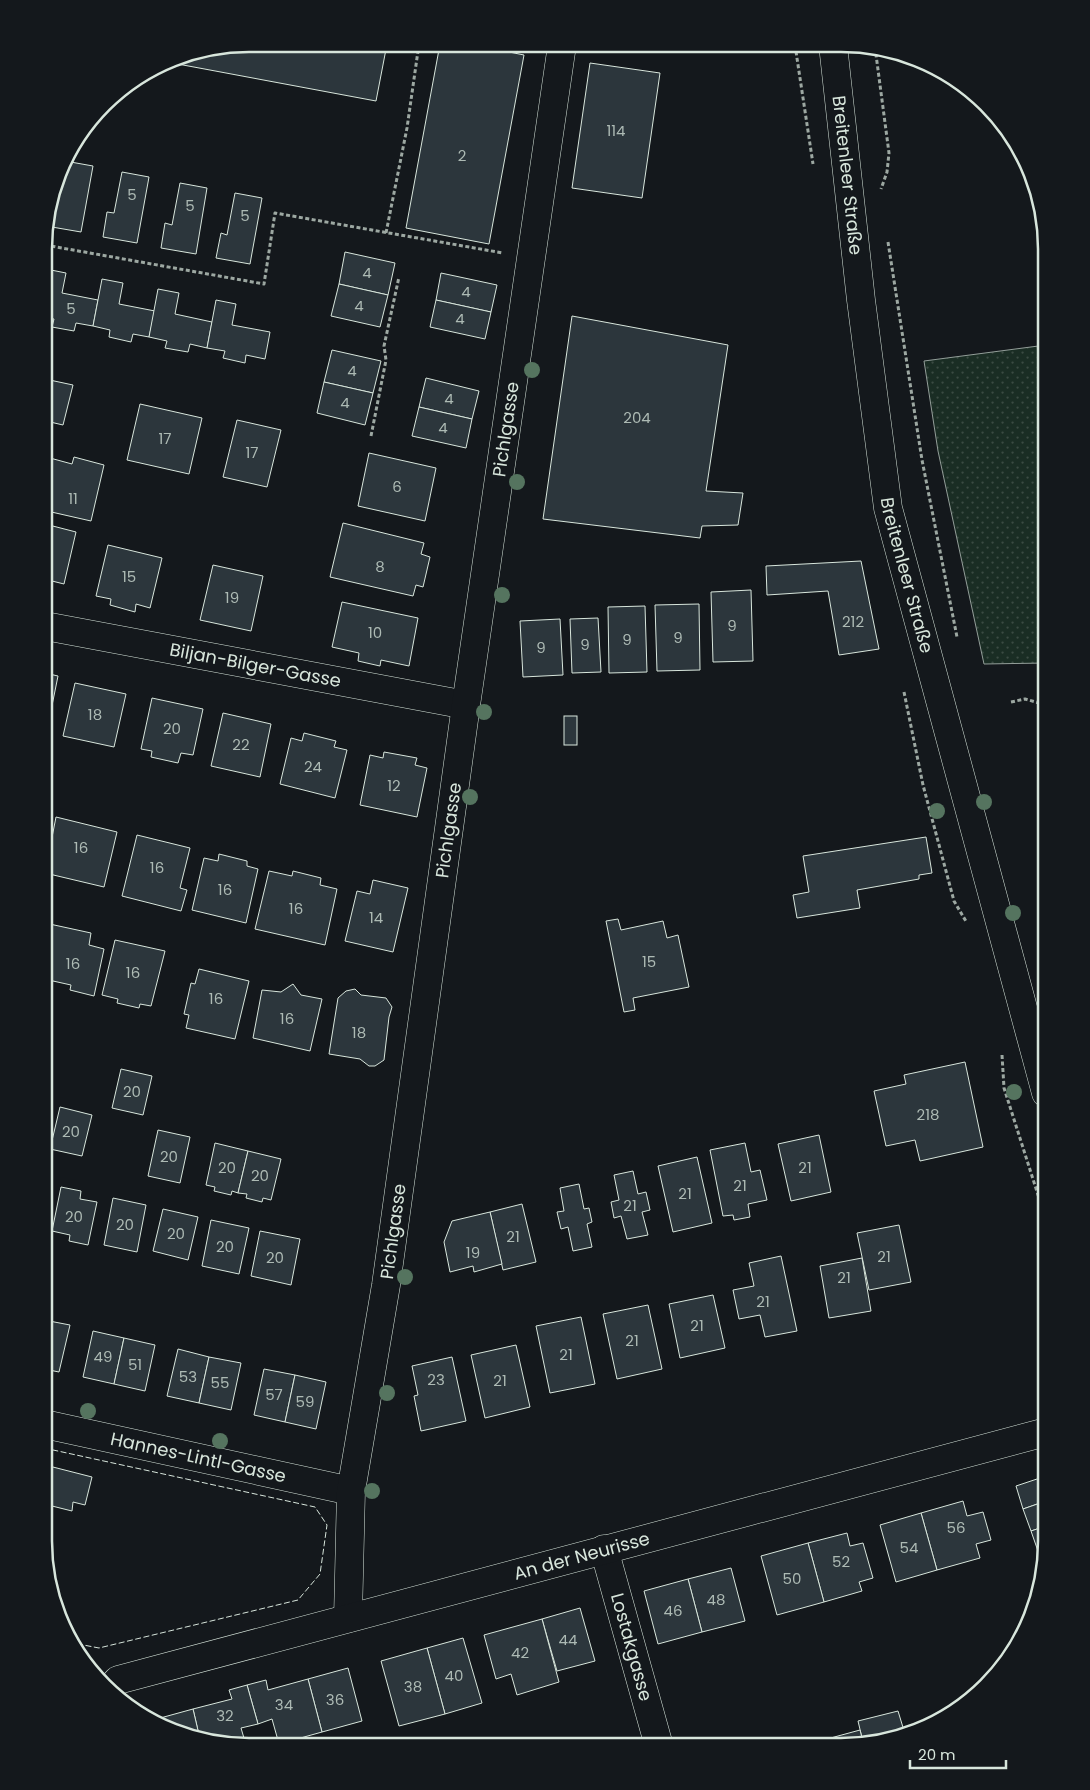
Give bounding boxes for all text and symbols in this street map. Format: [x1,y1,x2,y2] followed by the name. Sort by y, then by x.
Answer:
[827,94,869,256] street label: Breitenleer Straße
[606,120,626,141] house number: 114
[458,145,466,166] house number: 2
[127,184,137,205] house number: 5
[185,195,195,216] house number: 5
[240,205,250,226] house number: 5
[362,262,372,283] house number: 4
[461,281,471,302] house number: 4
[354,295,364,316] house number: 4
[66,298,76,319] house number: 5
[455,308,465,329] house number: 4
[347,360,357,381] house number: 4
[486,380,525,479] street label: Pichlgasse
[444,388,454,409] house number: 4
[340,392,350,413] house number: 4
[623,407,651,428] house number: 204
[438,417,448,438] house number: 4
[159,428,172,449] house number: 17
[246,442,259,463] house number: 17
[392,476,402,497] house number: 6
[68,488,78,509] house number: 11
[875,496,940,656] street label: Breitenleer Straße
[375,556,385,577] house number: 8
[122,566,136,587] house number: 15
[225,587,239,608] house number: 19
[842,611,864,632] house number: 212
[727,615,737,636] house number: 9
[368,622,382,643] house number: 10
[673,627,683,648] house number: 9
[622,629,632,650] house number: 9
[580,634,590,655] house number: 9
[168,637,343,693] street label: Biljan-Bilger-Gasse
[536,637,546,658] house number: 9
[88,704,102,725] house number: 18
[163,718,181,739] house number: 20
[232,734,250,755] house number: 22
[304,756,322,777] house number: 24
[387,775,401,796] house number: 12
[429,781,467,880] street label: Pichlgasse
[74,837,88,858] house number: 16
[150,857,164,878] house number: 16
[218,879,232,900] house number: 16
[289,898,303,919] house number: 16
[369,907,383,928] house number: 14
[642,951,656,972] house number: 15
[66,953,80,974] house number: 16
[126,962,140,983] house number: 16
[209,988,223,1009] house number: 16
[280,1008,294,1029] house number: 16
[352,1022,366,1043] house number: 18
[123,1081,141,1102] house number: 20
[917,1104,939,1125] house number: 218
[62,1121,80,1142] house number: 20
[160,1146,178,1167] house number: 20
[218,1157,236,1178] house number: 20
[798,1157,812,1178] house number: 21
[251,1165,269,1186] house number: 20
[733,1175,747,1196] house number: 21
[374,1182,412,1281] street label: Pichlgasse
[678,1183,692,1204] house number: 21
[623,1195,637,1216] house number: 21
[65,1206,83,1227] house number: 20
[116,1214,134,1235] house number: 20
[167,1223,185,1244] house number: 20
[506,1226,520,1247] house number: 21
[216,1236,234,1257] house number: 20
[466,1242,480,1263] house number: 19
[877,1246,891,1267] house number: 21
[266,1247,284,1268] house number: 20
[837,1267,851,1288] house number: 21
[756,1291,770,1312] house number: 21
[690,1315,704,1336] house number: 21
[625,1330,639,1351] house number: 21
[559,1344,573,1365] house number: 21
[94,1346,112,1367] house number: 49
[128,1354,142,1375] house number: 51
[179,1366,197,1387] house number: 53
[427,1369,445,1390] house number: 23
[493,1370,507,1391] house number: 21
[211,1372,229,1393] house number: 55
[265,1384,283,1405] house number: 57
[296,1391,314,1412] house number: 59
[108,1426,289,1489] street label: Hannes-Lintl-Gasse
[947,1517,965,1538] house number: 56
[511,1525,652,1586] street label: An der Neurisse
[900,1537,918,1558] house number: 54
[832,1551,850,1572] house number: 52
[783,1568,801,1589] house number: 50
[707,1589,725,1610] house number: 48
[605,1590,659,1704] street label: Lostakgasse
[664,1600,682,1621] house number: 46
[559,1629,577,1650] house number: 44
[511,1642,529,1663] house number: 42
[445,1665,463,1686] house number: 40
[404,1676,422,1697] house number: 38
[326,1689,344,1710] house number: 36
[275,1694,293,1715] house number: 34
[216,1705,234,1726] house number: 32
[910,1738,1006,1770] scale bar
[918,1744,956,1765] text: 20 m

